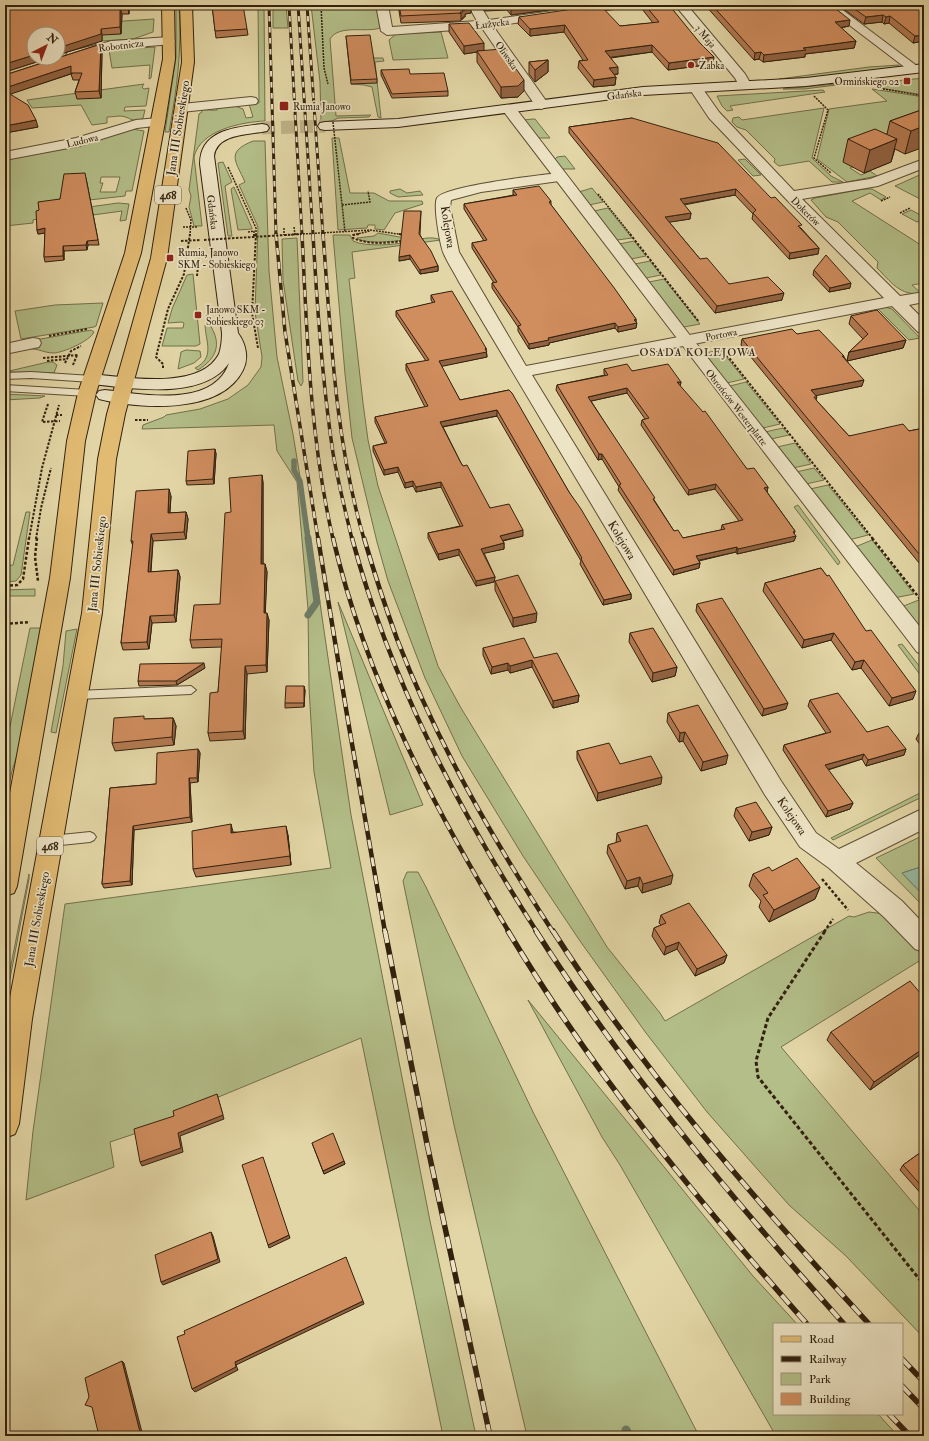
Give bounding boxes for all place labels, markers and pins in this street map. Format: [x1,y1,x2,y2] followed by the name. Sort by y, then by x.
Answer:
[699,57,725,72] place label: Żabka
[686,60,696,70] marker: Żabka
[835,76,899,88] place label: Ormińskiego 02
[902,76,912,86] marker: Ormińskiego 02
[278,100,290,112] marker: Rumia Janowo
[293,101,351,114] place label: Rumia Janowo
[178,247,256,271] place label: Rumia, Janowo SKM - Sobieskiego
[165,253,175,263] marker: Rumia, Janowo SKM - Sobieskiego
[205,304,265,328] place label: Janowo SKM - Sobieskiego 03
[193,310,203,320] marker: Janowo SKM - Sobieskiego 03

